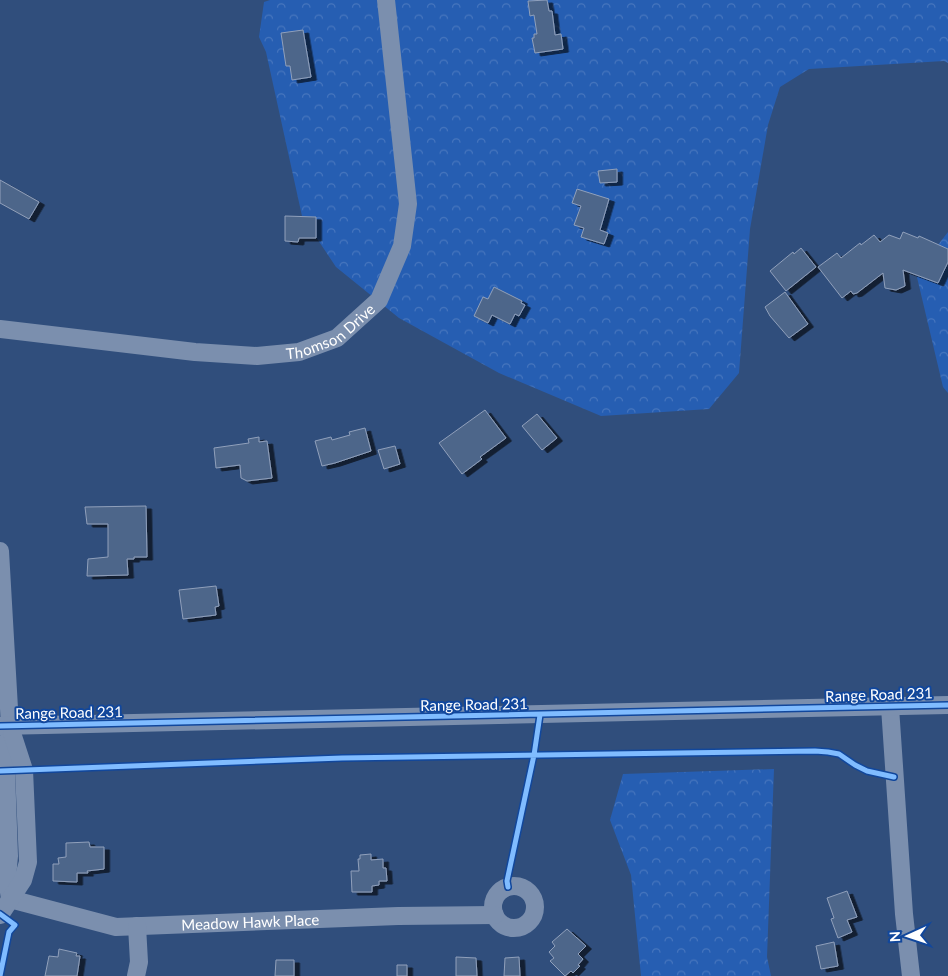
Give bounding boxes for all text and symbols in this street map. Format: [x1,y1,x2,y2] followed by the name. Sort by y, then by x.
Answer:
[285,300,378,362] street label: Thomson Drive
[825,683,933,705] street label: Range Road 231
[420,694,528,714] street label: Range Road 231
[15,702,123,722] street label: Range Road 231
[181,910,320,933] street label: Meadow Hawk Place
[883,911,933,961] north arrow
[886,931,903,943] text: N

